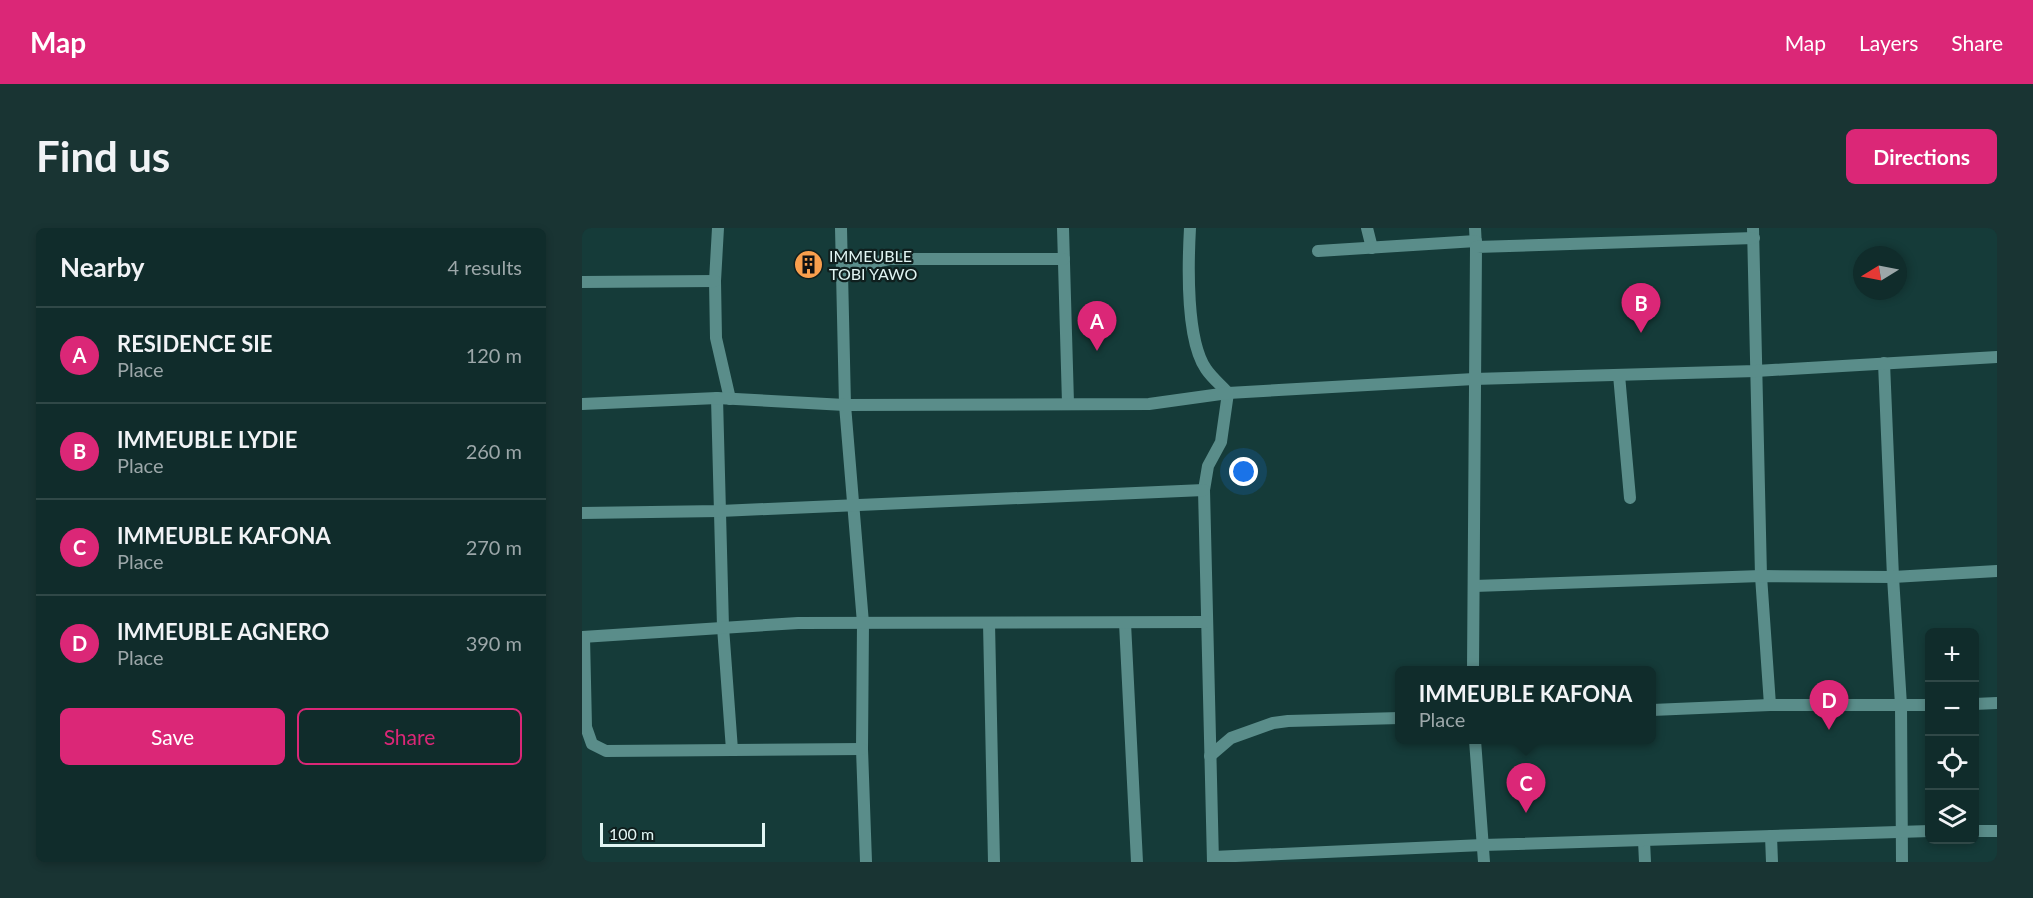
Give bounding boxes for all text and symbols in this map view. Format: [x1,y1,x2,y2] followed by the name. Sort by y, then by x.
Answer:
[30,25,86,59] text: Map
[1785,30,1826,55] text: Map
[1859,30,1918,55] text: Layers
[1951,30,2003,55] text: Share
[1846,129,1997,184] button: Directions
[36,131,170,181] text: Find us
[829,246,917,283] place label: IMMEUBLE TOBI YAWO
[1853,246,1907,300] north arrow
[792,249,824,281] building icon: IMMEUBLE TOBI YAWO
[60,251,145,283] text: Nearby
[447,255,522,279] text: 4 results
[1622,284,1660,333] pin: B
[1078,302,1116,351] pin: A
[117,330,273,357] text: RESIDENCE SIE
[73,343,86,367] text: A
[466,343,522,367] text: 120 m
[117,357,164,381] text: Place
[117,426,298,453] text: IMMEUBLE LYDIE
[73,439,86,463] text: B
[466,439,522,463] text: 260 m
[117,453,164,477] text: Place
[1229,457,1258,486] your location
[117,522,331,549] text: IMMEUBLE KAFONA
[73,535,86,559] text: C
[466,535,522,559] text: 270 m
[117,549,164,573] text: Place
[117,618,329,645] text: IMMEUBLE AGNERO
[1925,628,1979,844] map controls
[1925,628,1979,682] button: +
[72,631,87,655] text: D
[466,631,522,655] text: 390 m
[117,645,164,669] text: Place
[1395,666,1656,744] popup
[1419,680,1632,707] text: IMMEUBLE KAFONA
[1810,680,1848,730] pin: D
[1925,682,1979,736] button: −
[1419,707,1465,731] text: Place
[60,708,285,765] button: Save
[297,708,522,765] button: Share
[1925,736,1979,790] button: locate
[1506,764,1546,813] pin: C
[1925,790,1979,844] button: layers
[600,820,765,848] scale bar
[609,824,654,843] text: 100 m

